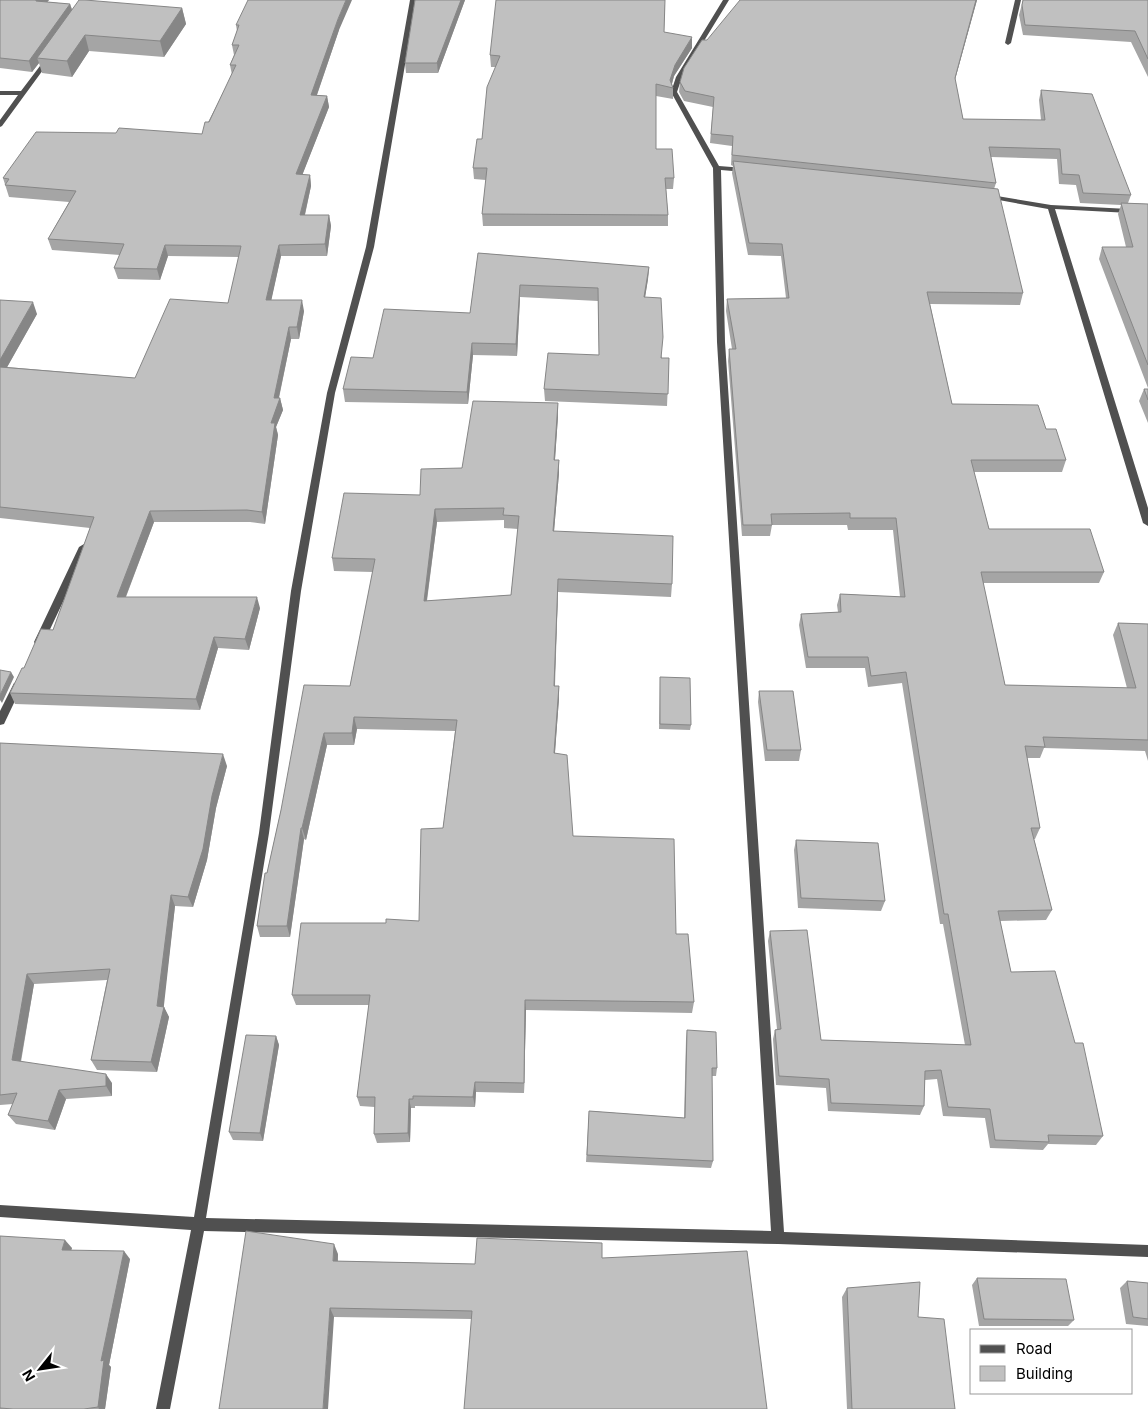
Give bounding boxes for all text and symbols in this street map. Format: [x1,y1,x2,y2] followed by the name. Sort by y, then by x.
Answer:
[970,1329,1133,1394] legend
[1016,1339,1052,1358] text: Road
[15,1344,65,1394] north arrow
[1016,1364,1073,1383] text: Building
[18,1367,38,1385] text: N

